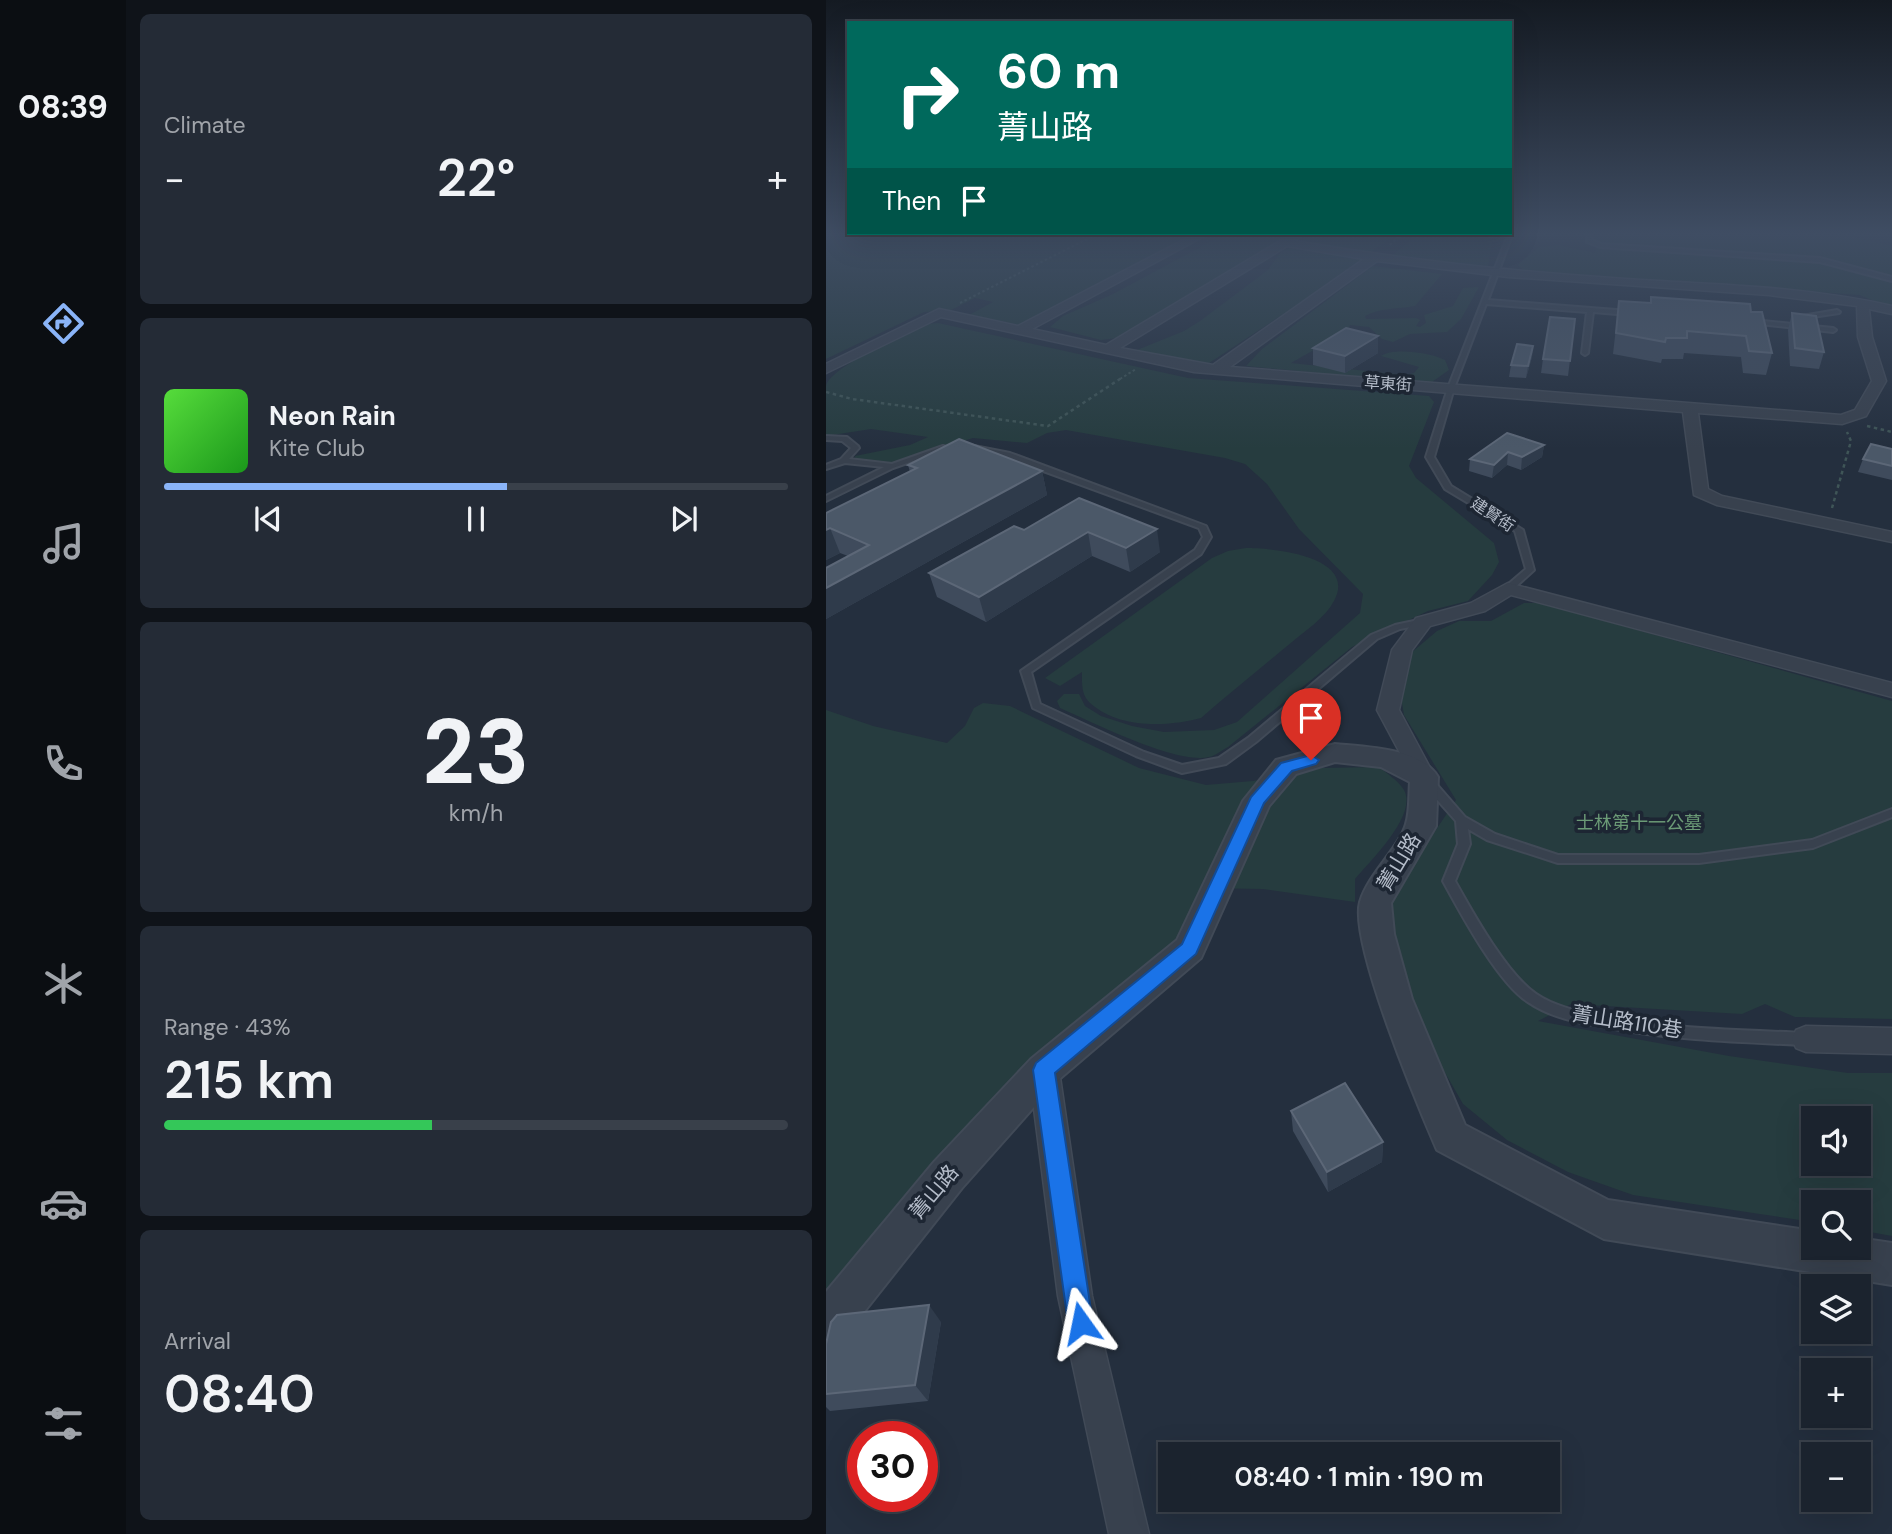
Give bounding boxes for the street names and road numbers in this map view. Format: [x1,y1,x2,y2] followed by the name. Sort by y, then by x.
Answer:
[1363,371,1413,396] street label: 草東街
[1467,493,1519,536] street label: 建賢街
[1371,828,1427,896] street label: 菁山路
[1570,999,1684,1045] street label: 菁山路110巷
[903,1159,965,1225] street label: 菁山路

